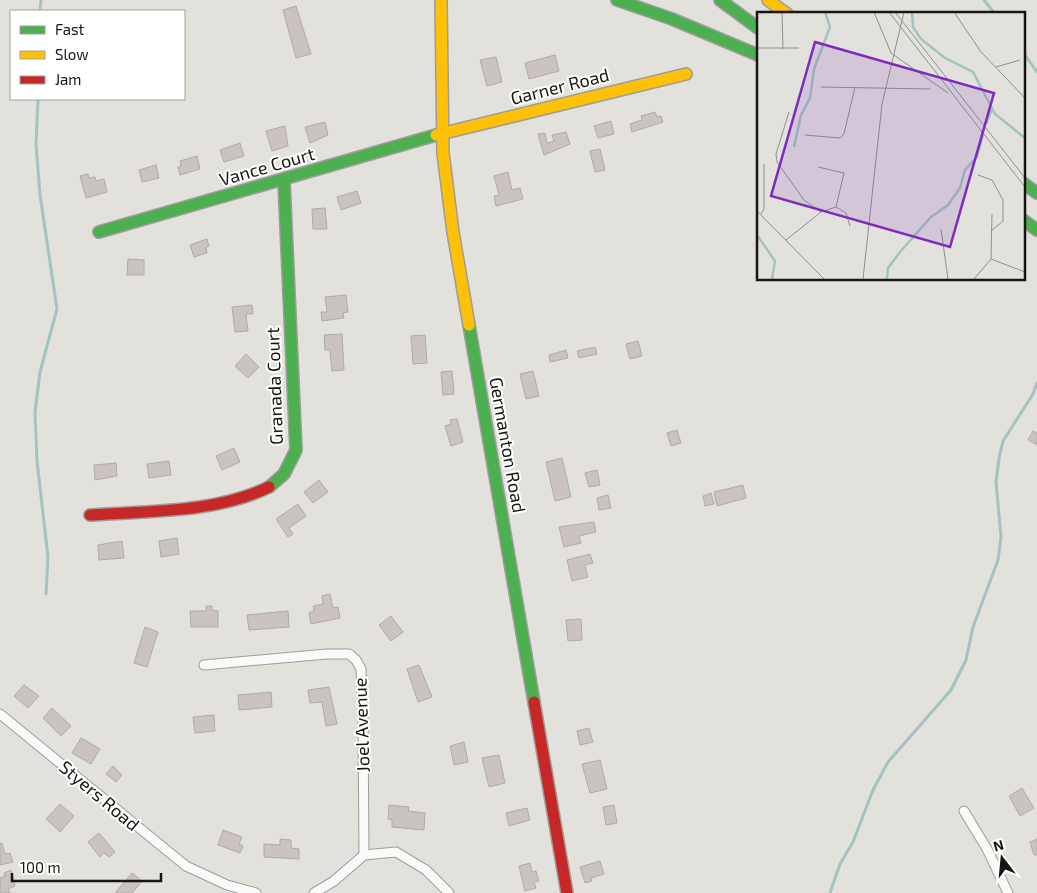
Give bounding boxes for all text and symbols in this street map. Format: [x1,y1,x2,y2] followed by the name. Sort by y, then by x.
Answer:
[10,10,185,100] legend
[757,12,1024,280] inset map
[55,20,85,38] text: Fast
[55,45,89,63] text: Slow
[508,63,611,109] street label: Garner Road
[55,70,81,88] text: Jam
[217,142,317,190] street label: Vance Court
[261,327,287,445] street label: Granada Court
[485,375,531,514] street label: Germanton Road
[348,677,374,773] street label: Joel Avenue
[55,755,144,835] street label: Styers Road
[977,833,1027,883] north arrow
[991,835,1005,855] text: N
[12,850,161,882] scale bar
[20,858,61,876] text: 100 m

